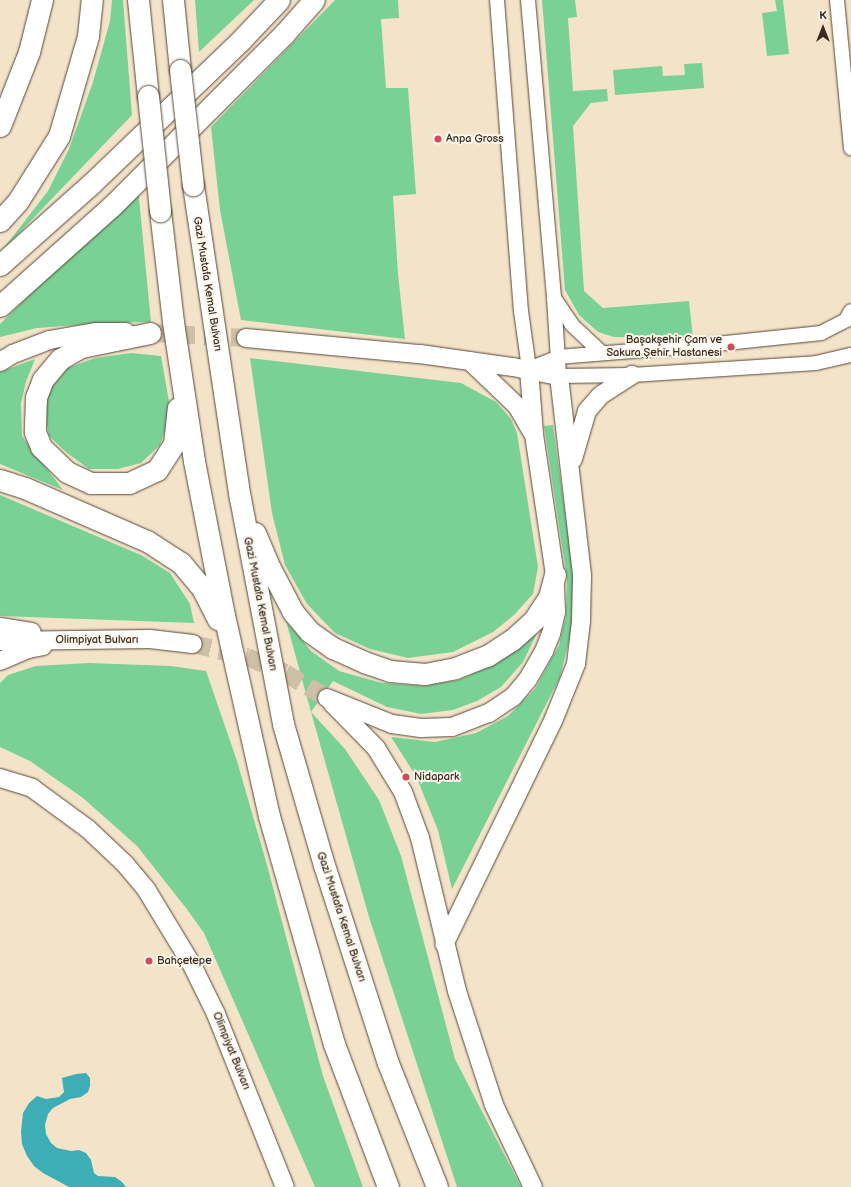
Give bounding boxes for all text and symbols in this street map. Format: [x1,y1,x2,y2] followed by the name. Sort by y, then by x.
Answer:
[803,8,843,48] north arrow
[819,9,827,22] text: K
[446,132,504,146] place label: Anpa Gross
[433,134,443,144] marker: Anpa Gross
[190,216,224,352] street label: Gazi Mustafa Kemal Bulvarı
[606,334,722,360] place label: Başakşehir Çam ve Sakura Şehir Hastanesi
[725,341,737,353] marker: Başakşehir Çam ve Sakura Şehir Hastanesi
[241,536,279,672] street label: Gazi Mustafa Kemal Bulvarı
[56,633,138,647] street label: Olimpiyat Bulvarı
[414,770,459,784] place label: Nidapark
[401,772,411,782] marker: Nidapark
[314,850,368,984] street label: Gazi Mustafa Kemal Bulvarı
[157,954,212,968] place label: Bahçetepe
[144,956,154,966] marker: Bahçetepe
[209,1010,253,1092] street label: Olimpiyat Bulvarı

